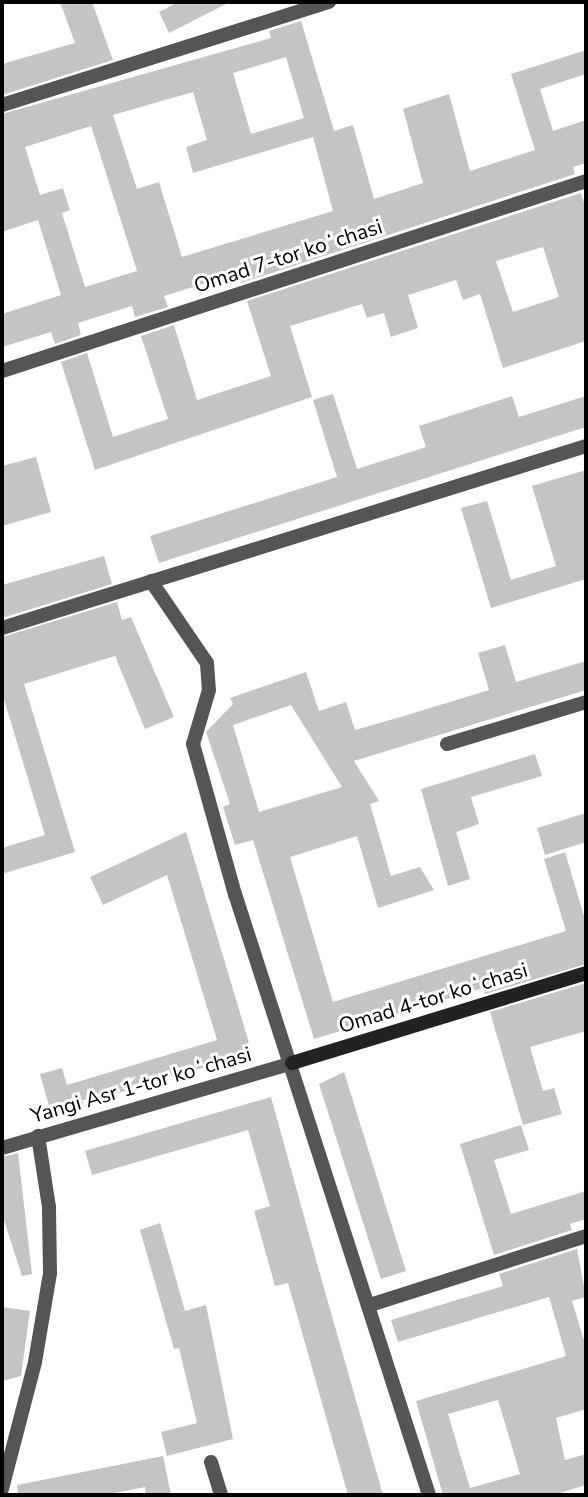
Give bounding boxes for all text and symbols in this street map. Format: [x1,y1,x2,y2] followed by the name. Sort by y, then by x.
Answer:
[191,214,385,298] street label: Omad 7-tor koʻchasi
[335,957,531,1039] street label: Omad 4-tor koʻchasi
[28,1041,254,1129] street label: Yangi Asr 1-tor koʻchasi

